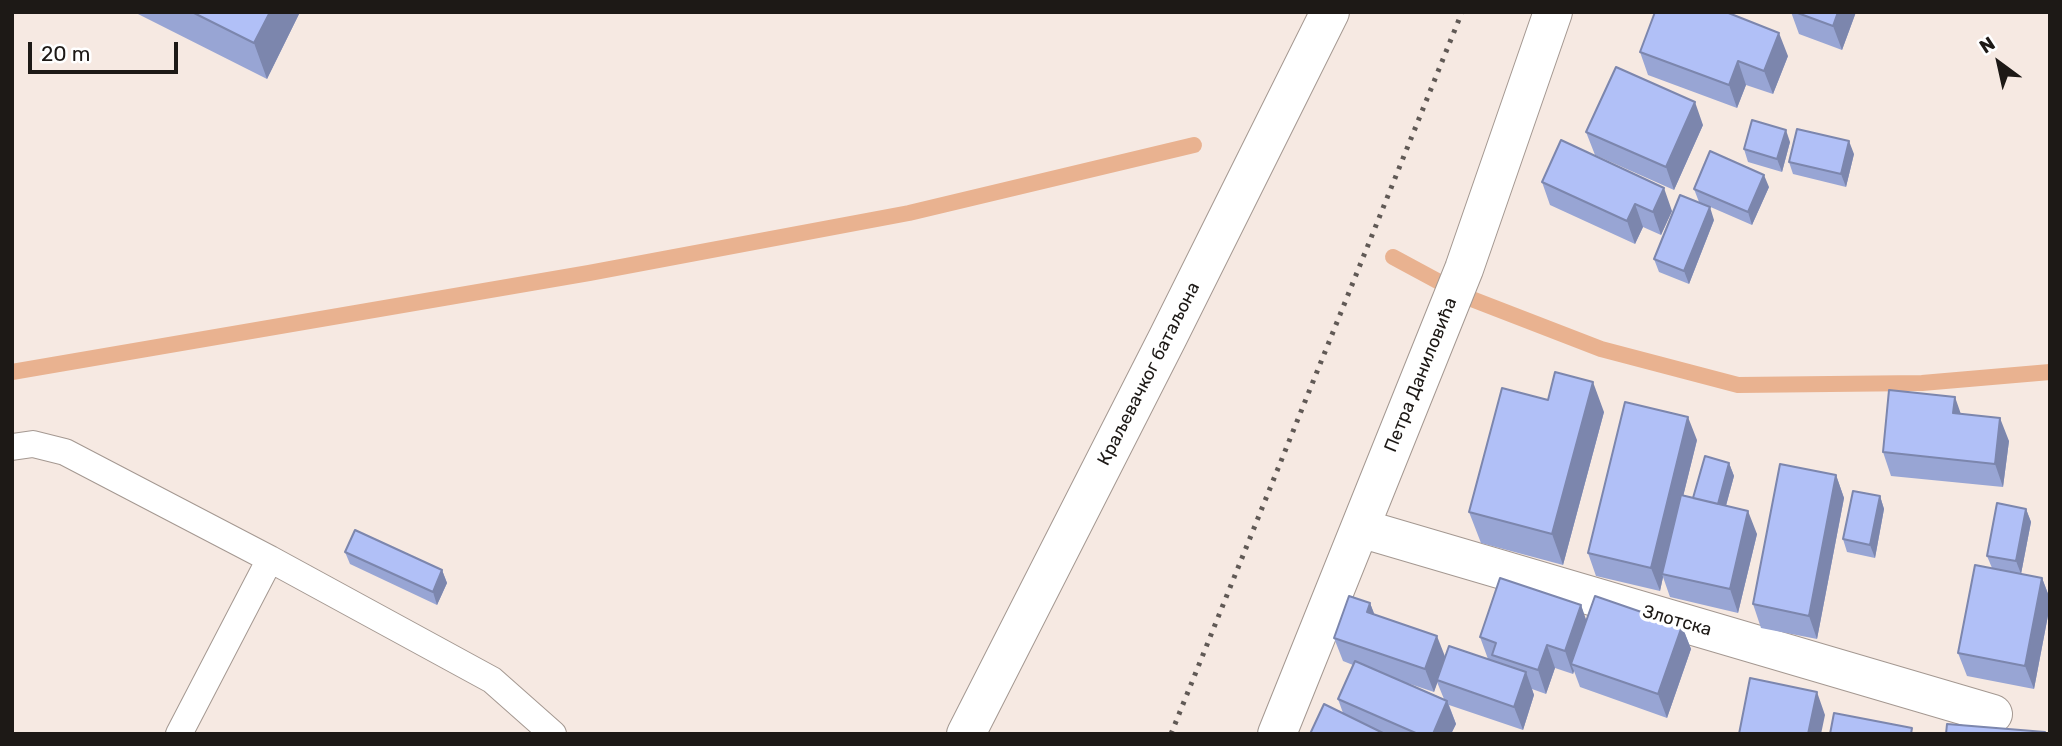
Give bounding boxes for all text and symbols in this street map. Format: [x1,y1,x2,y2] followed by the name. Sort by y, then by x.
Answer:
[32,28,182,72] scale bar
[1964,28,2034,98] north arrow
[1975,32,1999,58] text: N
[41,41,90,66] text: 20 m
[1093,279,1205,469] street label: Краљевачког батаљона
[1380,295,1462,455] street label: Петра Даниловића
[1640,601,1714,641] street label: Злотска

